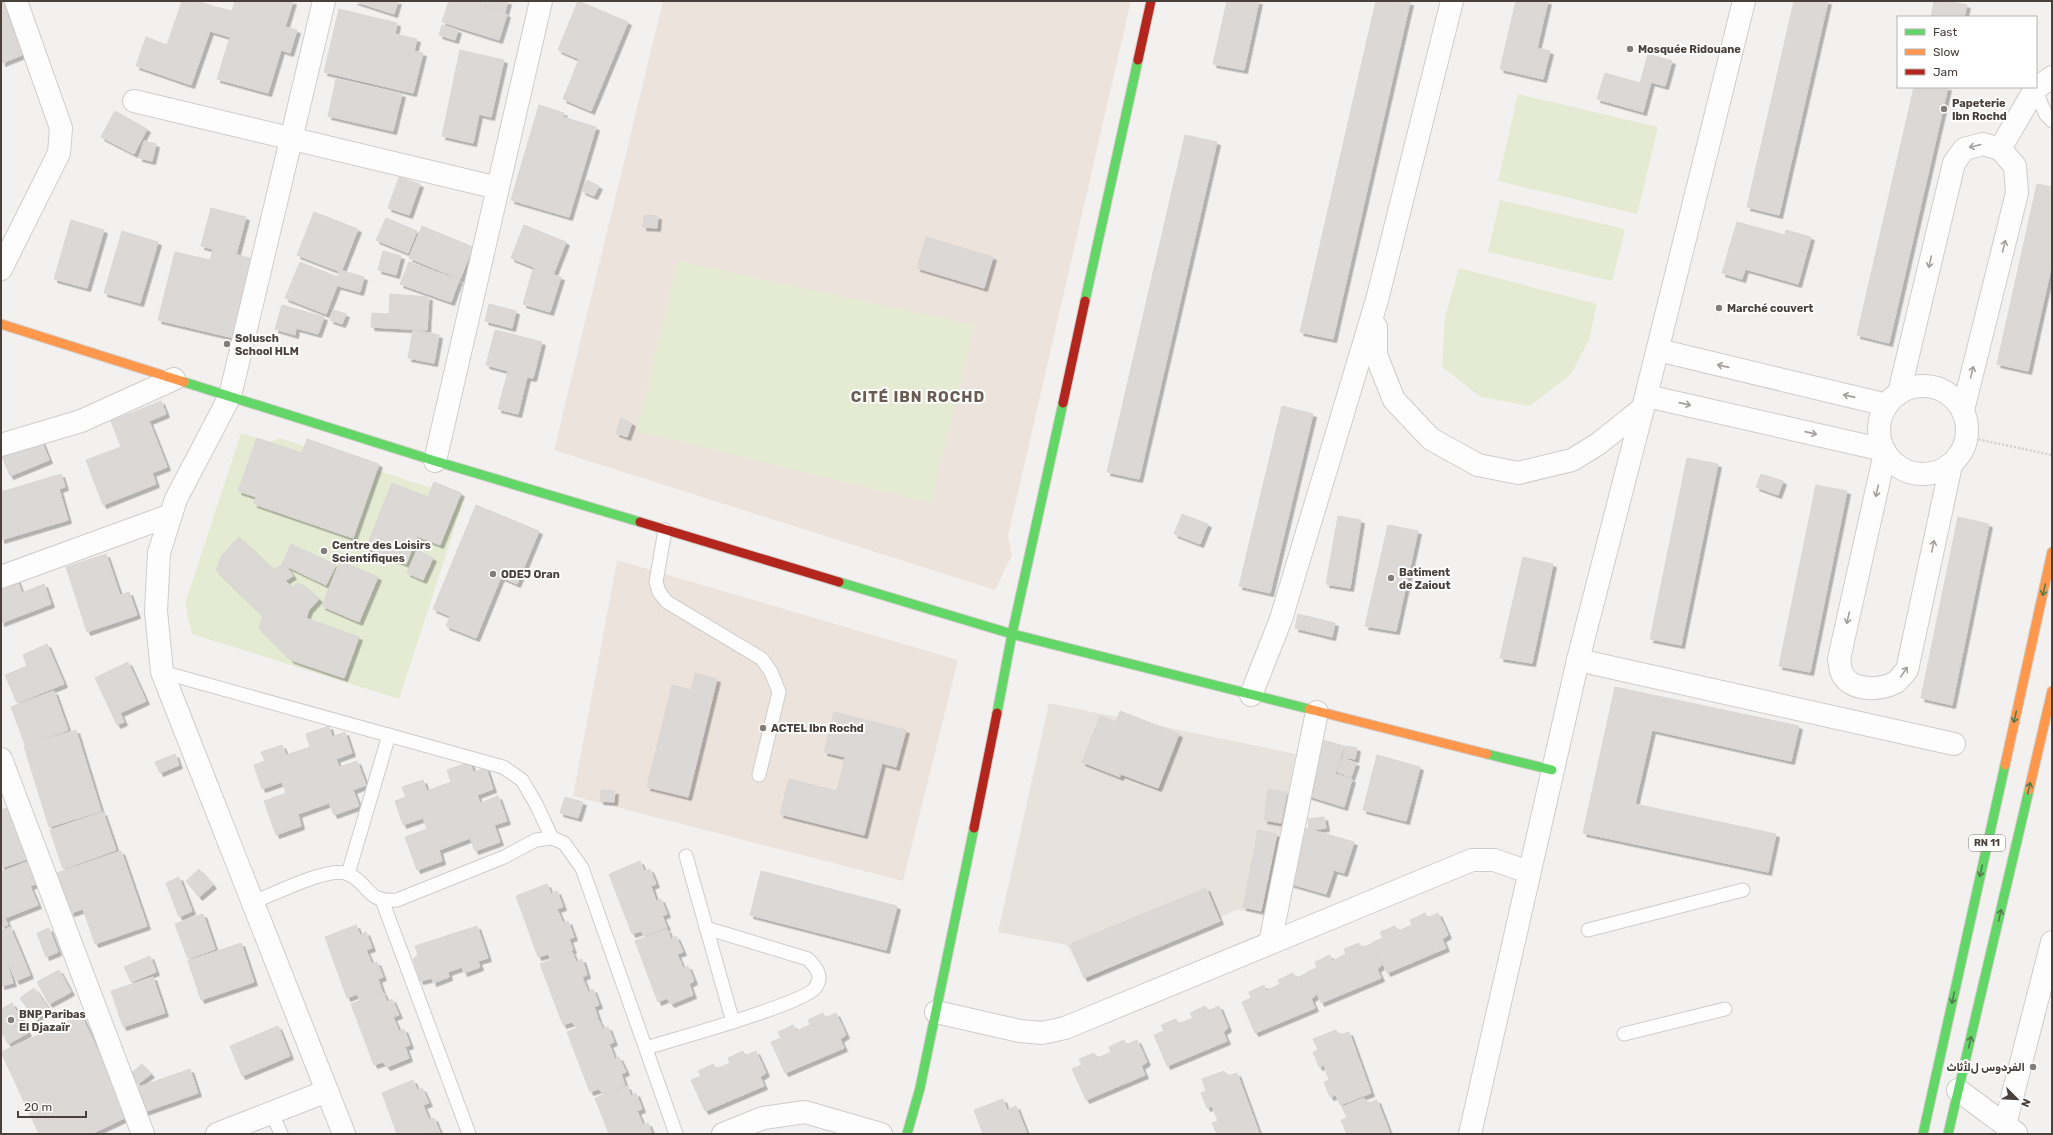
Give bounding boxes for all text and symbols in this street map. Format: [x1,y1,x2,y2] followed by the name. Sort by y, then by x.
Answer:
[1897,16,2037,88] legend
[1933,25,1957,39] text: Fast
[1638,43,1741,56] place label: Mosquée Ridouane
[1625,44,1635,54] marker: Mosquée Ridouane
[1933,45,1960,59] text: Slow
[1933,65,1958,79] text: Jam
[1952,97,2007,123] place label: Papeterie Ibn Rochd
[1939,104,1949,114] marker: Papeterie Ibn Rochd
[1969,143,1982,151] one-way arrow
[2001,240,2008,253] one-way arrow
[1926,255,1934,268] one-way arrow
[1727,302,1813,315] place label: Marché couvert
[1714,303,1724,313] marker: Marché couvert
[235,332,299,358] place label: Solusch School HLM
[222,339,232,349] marker: Solusch School HLM
[1717,361,1730,369] one-way arrow
[1969,366,1977,379] one-way arrow
[851,388,985,406] district label: CITÉ IBN ROCHD
[1843,391,1856,399] one-way arrow
[1678,401,1691,409] one-way arrow
[1805,430,1818,438] one-way arrow
[1872,484,1880,497] one-way arrow
[332,539,431,565] place label: Centre des Loisirs Scientifiques
[1930,540,1938,553] one-way arrow
[319,546,329,556] marker: Centre des Loisirs Scientifiques
[1399,566,1451,592] place label: Batiment de Zaiout
[501,568,560,581] place label: ODEJ Oran
[488,569,498,579] marker: ODEJ Oran
[1386,573,1396,583] marker: Batiment de Zaiout
[2039,583,2047,596] one-way arrow
[1844,611,1852,624] one-way arrow
[1900,667,1908,678] one-way arrow
[2011,710,2019,723] one-way arrow
[771,722,864,735] place label: ACTEL Ibn Rochd
[758,723,768,733] marker: ACTEL Ibn Rochd
[2026,782,2034,795] one-way arrow
[1969,835,2005,851] road number: RN 11
[1977,865,1984,878] one-way arrow
[1997,909,2004,922] one-way arrow
[1948,991,1956,1004] one-way arrow
[19,1008,86,1034] place label: BNP Paribas El Djazaïr
[6,1015,16,1025] marker: BNP Paribas El Djazaïr
[1966,1035,1974,1048] one-way arrow
[1946,1061,2025,1074] place label: الفردوس لﻷثاث
[2028,1062,2038,1072] marker: الفردوس لﻷثاث
[1997,1079,2037,1119] north arrow
[18,1093,86,1119] scale bar
[2018,1097,2033,1109] text: N
[24,1100,52,1114] text: 20 m

